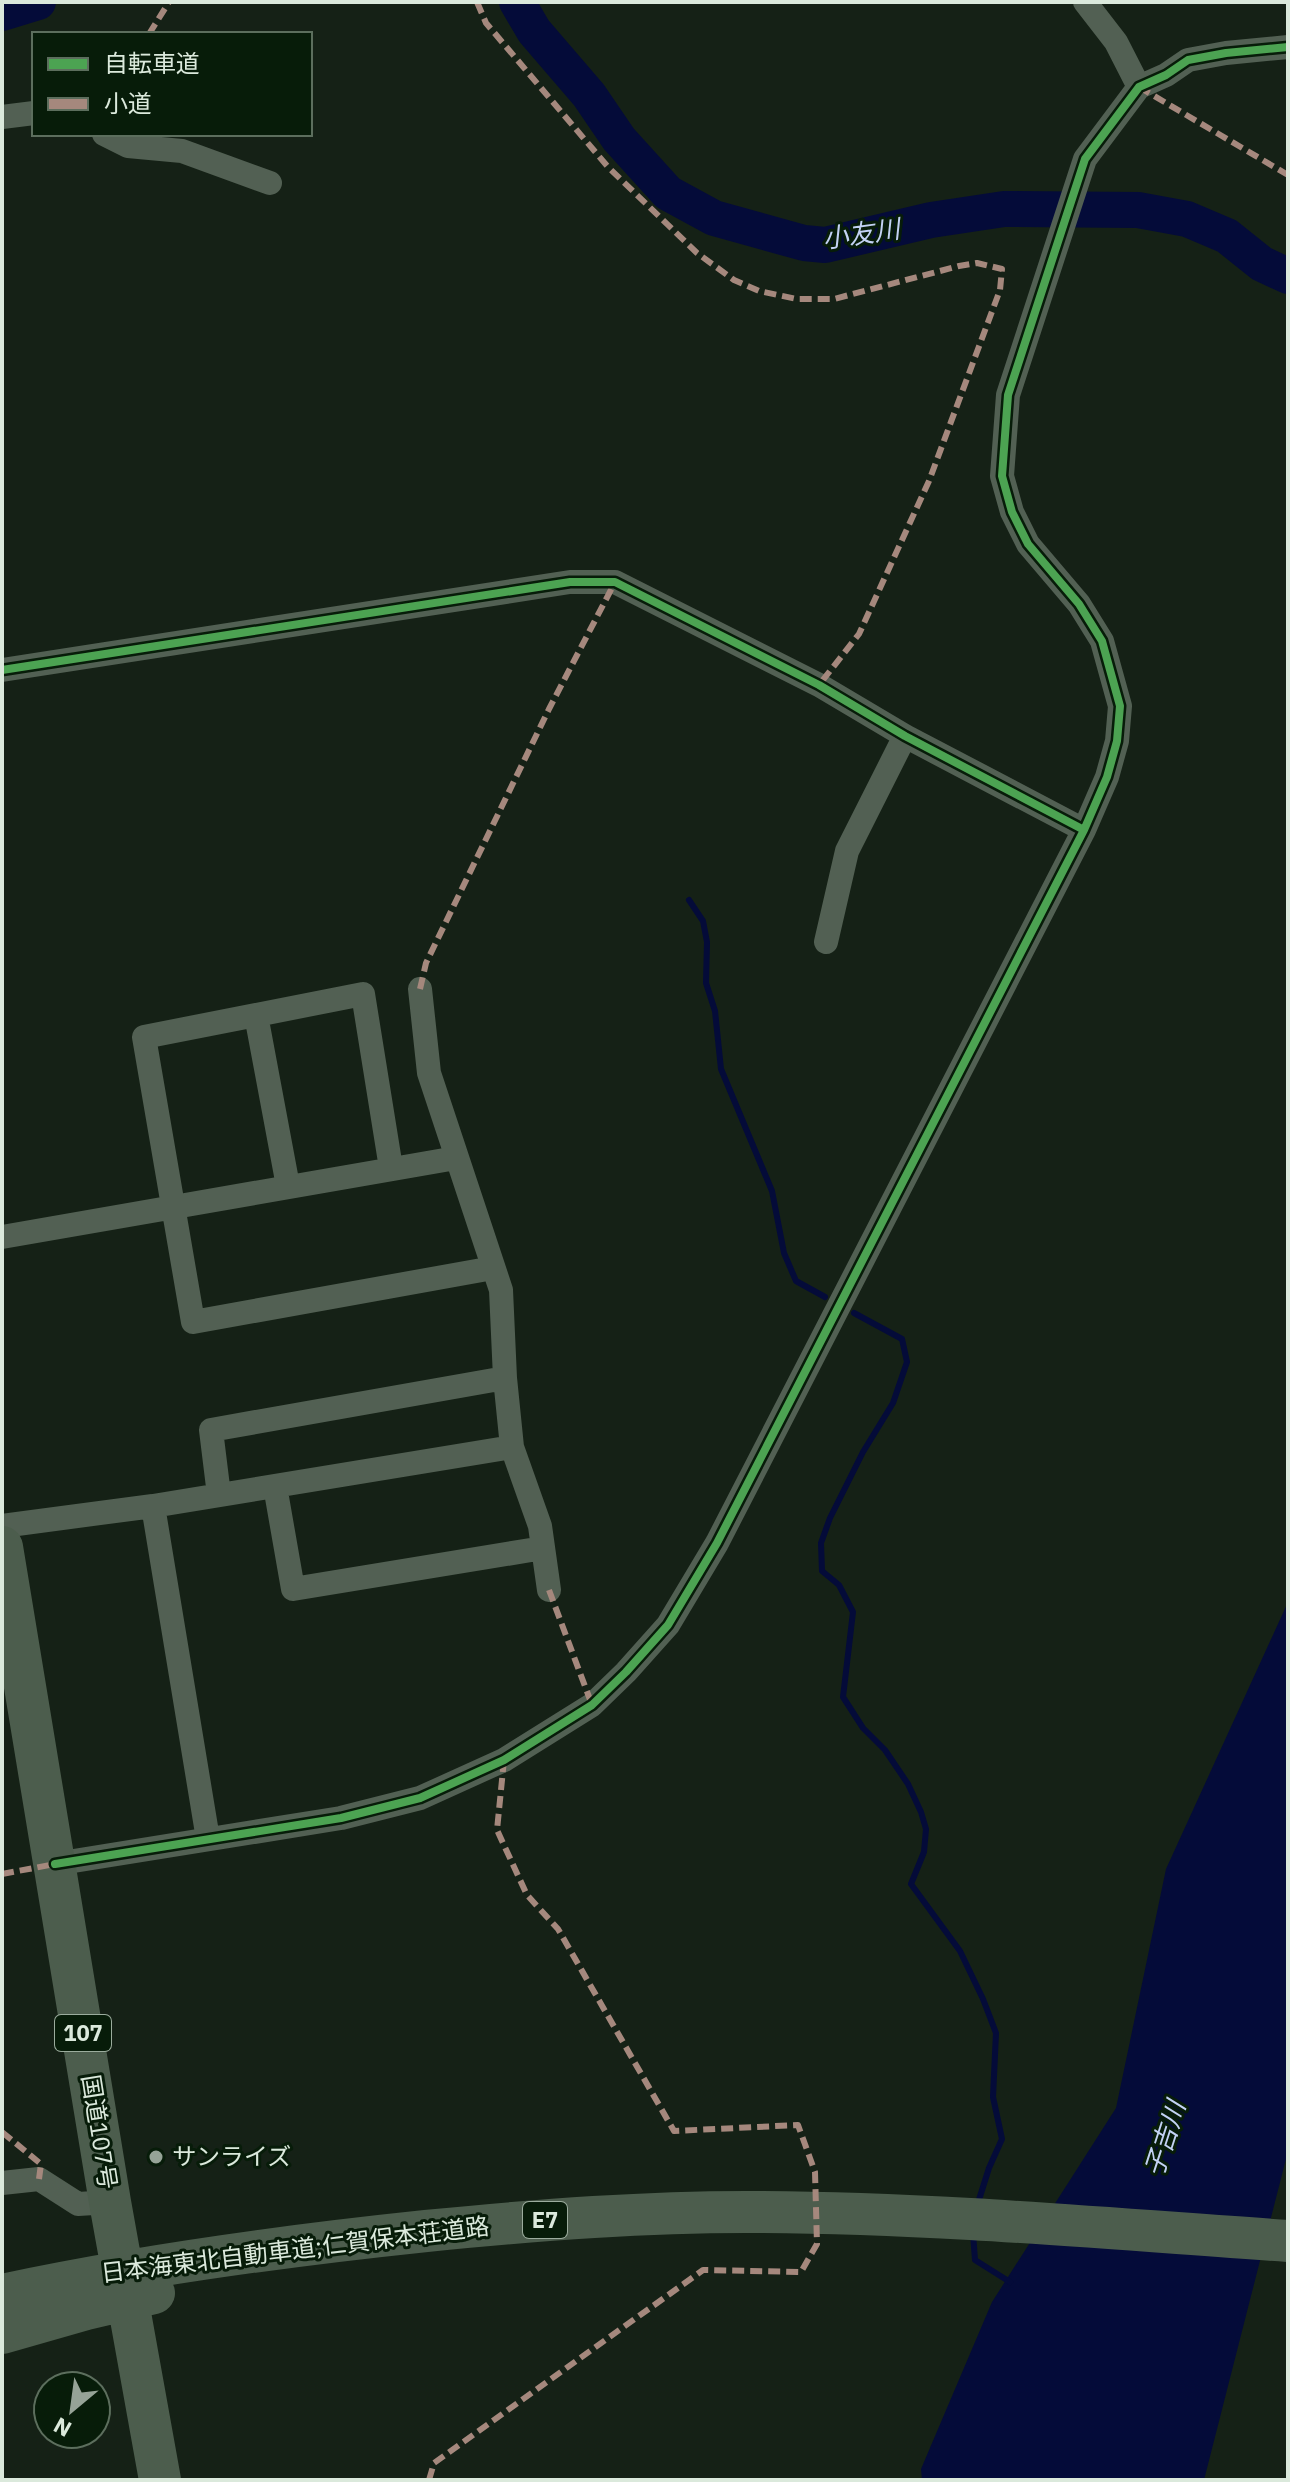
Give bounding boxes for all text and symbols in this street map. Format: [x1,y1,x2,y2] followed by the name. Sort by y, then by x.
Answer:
[32,32,312,136] legend
[104,47,200,79] text: 自転車道
[104,87,152,119] text: 小道
[820,210,905,255] water label: 小友川
[55,2015,111,2051] road number: 107
[75,2072,125,2191] street label: 国道107号
[1136,2094,1193,2181] water label: 子吉川
[172,2140,291,2172] place label: サンライズ
[147,2148,165,2166] marker: サンライズ
[523,2202,567,2238] road number: E7
[99,2209,491,2289] street label: 日本海東北自動車道;仁賀保本荘道路
[32,2370,112,2450] north arrow
[48,2411,76,2444] text: N

